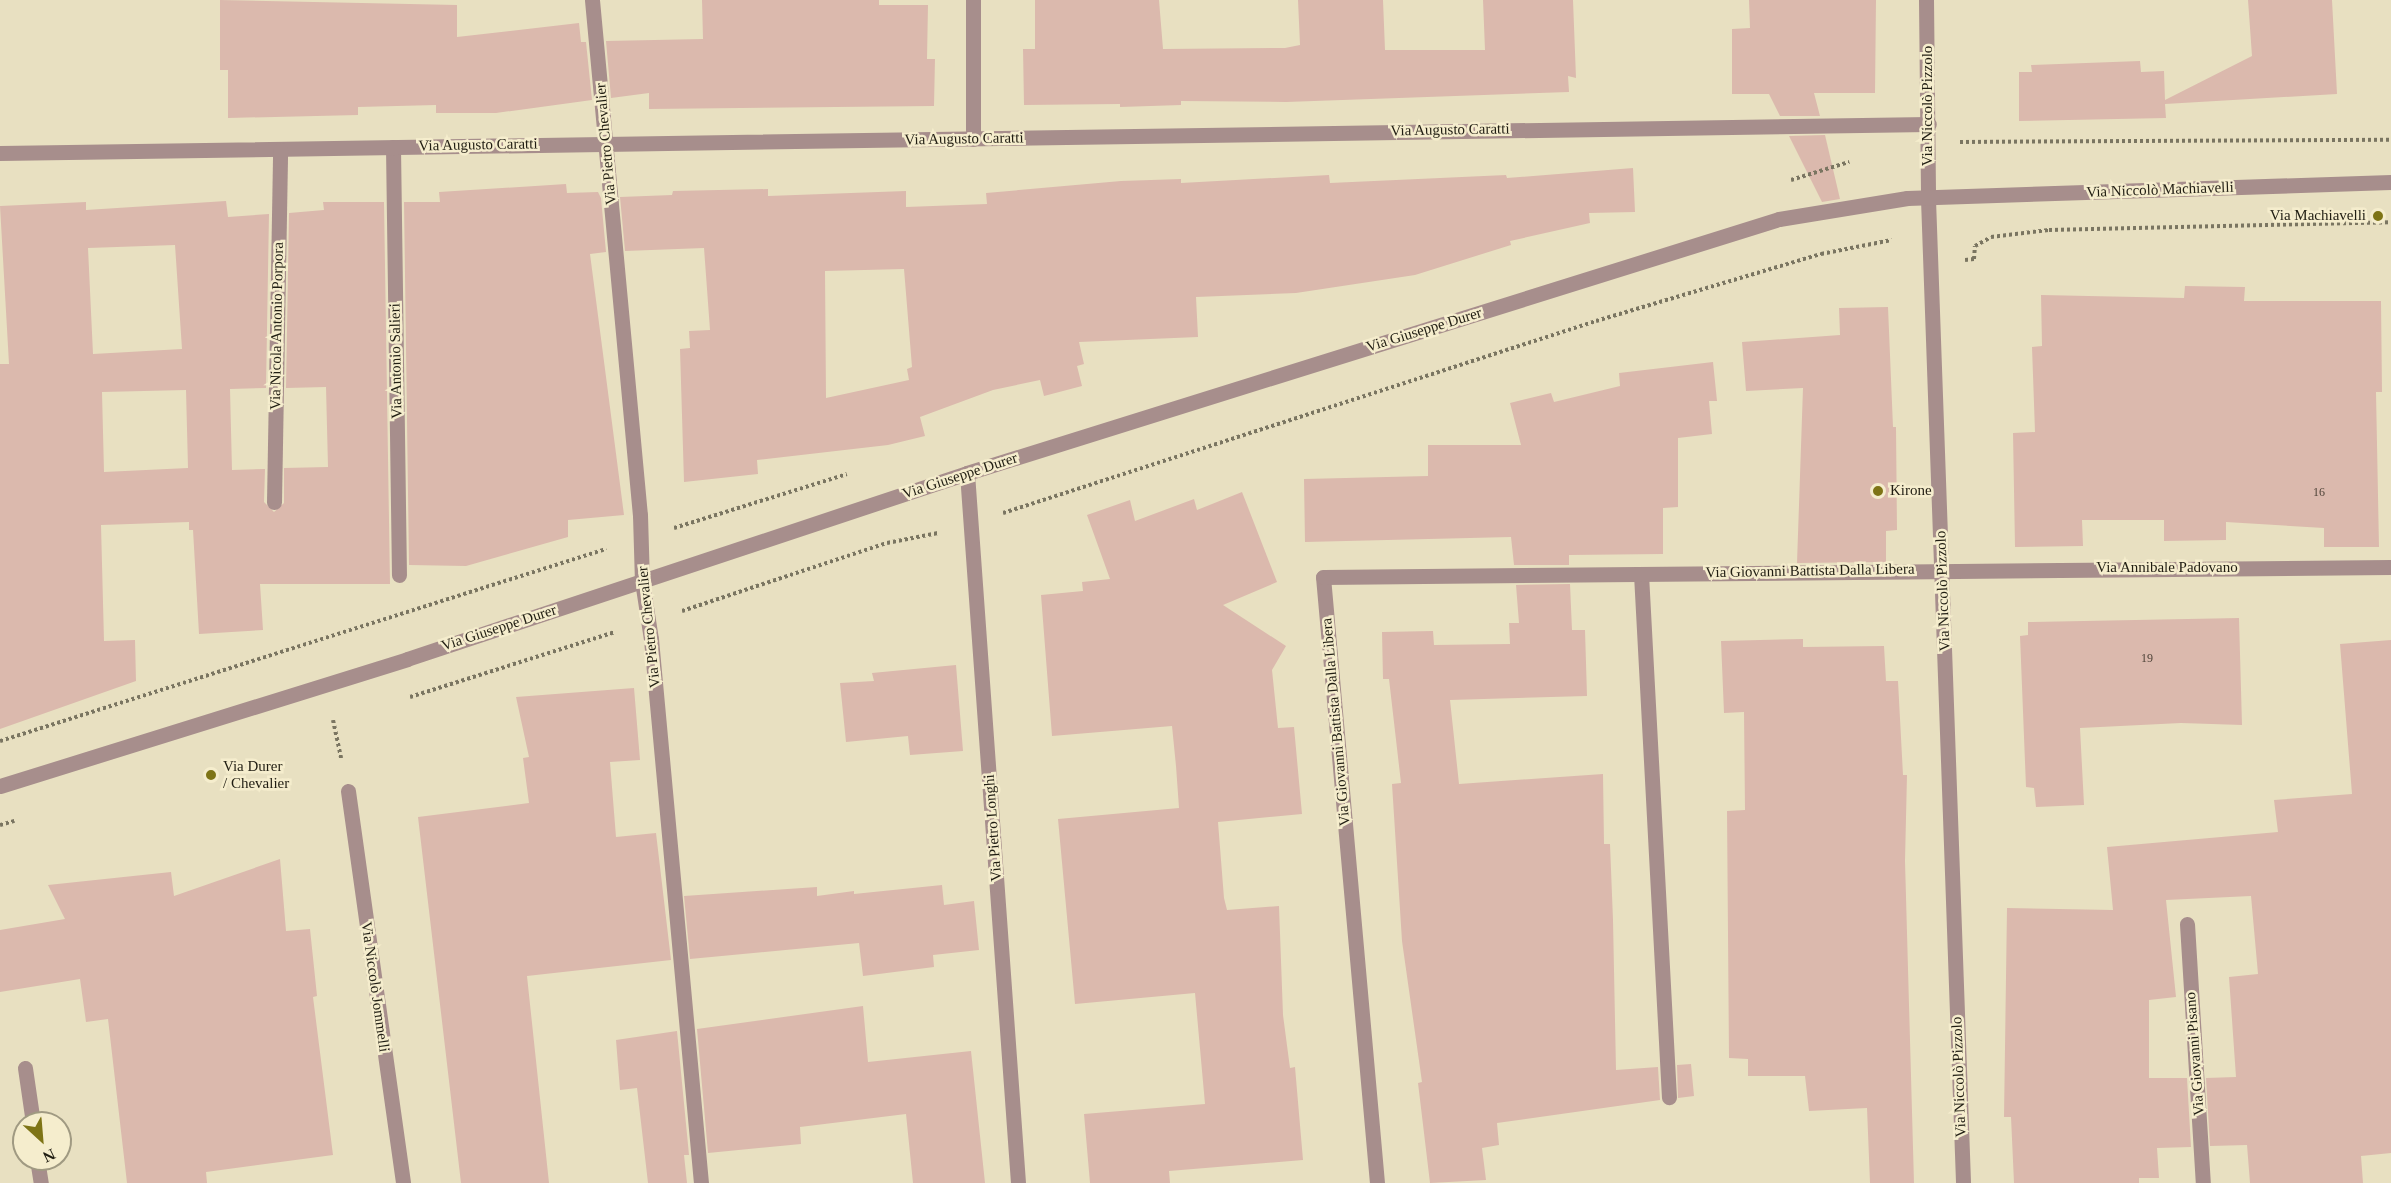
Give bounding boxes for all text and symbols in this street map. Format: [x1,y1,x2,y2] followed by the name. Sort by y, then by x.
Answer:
[1919,46,1937,166] street label: Via Niccolò Pizzolo
[592,82,620,206] street label: Via Pietro Chevalier
[1390,120,1510,140] street label: Via Augusto Caratti
[904,129,1024,149] street label: Via Augusto Caratti
[418,135,538,155] street label: Via Augusto Caratti
[2086,178,2234,202] street label: Via Niccolò Machiavelli
[2270,207,2366,225] place label: Via Machiavelli
[2371,209,2385,223] marker: Via Machiavelli
[267,242,287,410] street label: Via Nicola Antonio Porpora
[386,303,406,419] street label: Via Antonio Salieri
[1364,304,1484,356] street label: Via Giuseppe Durer
[900,449,1020,503] street label: Via Giuseppe Durer
[1890,482,1932,500] place label: Kirone
[1871,484,1885,498] marker: Kirone
[2313,486,2325,500] house number: 16
[1932,530,1954,652] street label: Via Niccolò Pizzolo
[2096,559,2238,577] street label: Via Annibale Padovano
[1705,560,1915,582] street label: Via Giovanni Battista Dalla Libera
[634,565,664,689] street label: Via Pietro Chevalier
[439,601,559,655] street label: Via Giuseppe Durer
[1318,617,1354,827] street label: Via Giovanni Battista Dalla Libera
[2141,652,2153,666] house number: 19
[223,757,289,792] place label: Via Durer / Chevalier
[204,768,218,782] marker: Via Durer / Chevalier
[980,774,1006,882] street label: Via Pietro Longhi
[357,921,393,1053] street label: Via Niccolò Jommelli
[2182,991,2208,1117] street label: Via Giovanni Pisano
[1948,1016,1970,1138] street label: Via Niccolò Pizzolo
[12,1111,72,1171] north arrow
[40,1146,58,1166] text: N

